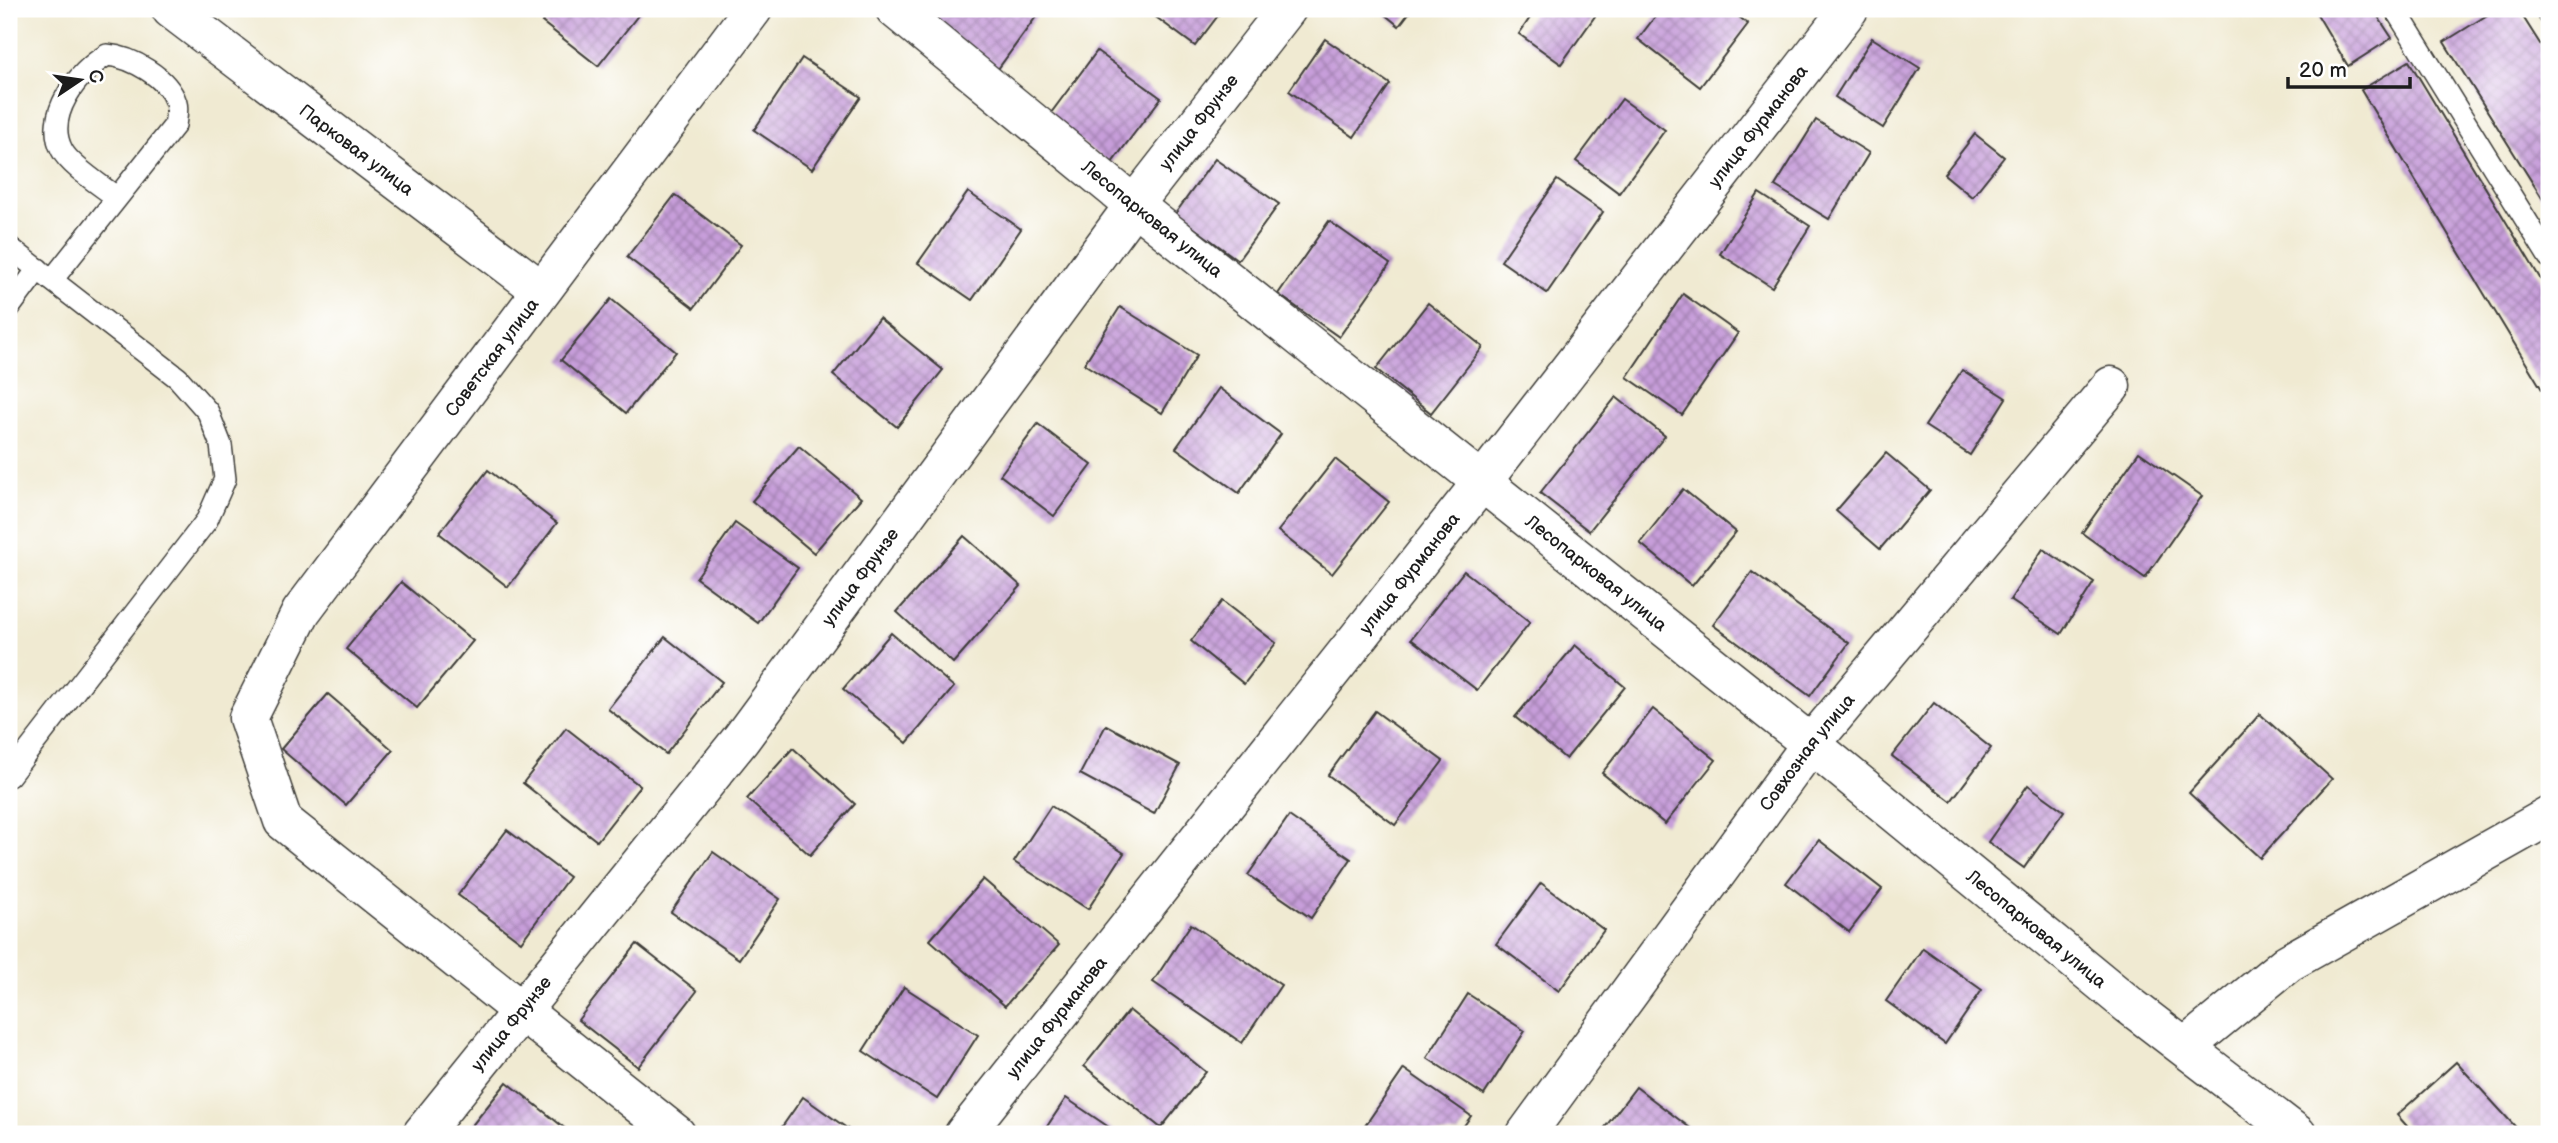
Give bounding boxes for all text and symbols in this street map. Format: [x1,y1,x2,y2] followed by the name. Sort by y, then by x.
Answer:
[46,46,116,116] north arrow
[2288,46,2411,90] scale bar
[2299,58,2347,83] text: 20 m
[1704,61,1813,192] street label: улица Фурманова
[82,67,108,86] text: С
[1155,70,1243,175] street label: улица Фрунзе
[295,100,418,201] street label: Парковая улица
[1077,156,1227,282] street label: Лесопарковая улица
[441,294,544,421] street label: Советская улица
[1355,508,1465,639] street label: улица Фурманова
[1520,510,1671,636] street label: Лесопарковая улица
[818,524,904,630] street label: улица Фрунзе
[1756,690,1860,815] street label: Совхозная улица
[1961,865,2110,993] street label: Лесопарковая улица
[1002,952,1112,1083] street label: улица Фурманова
[467,972,556,1076] street label: улица Фрунзе

